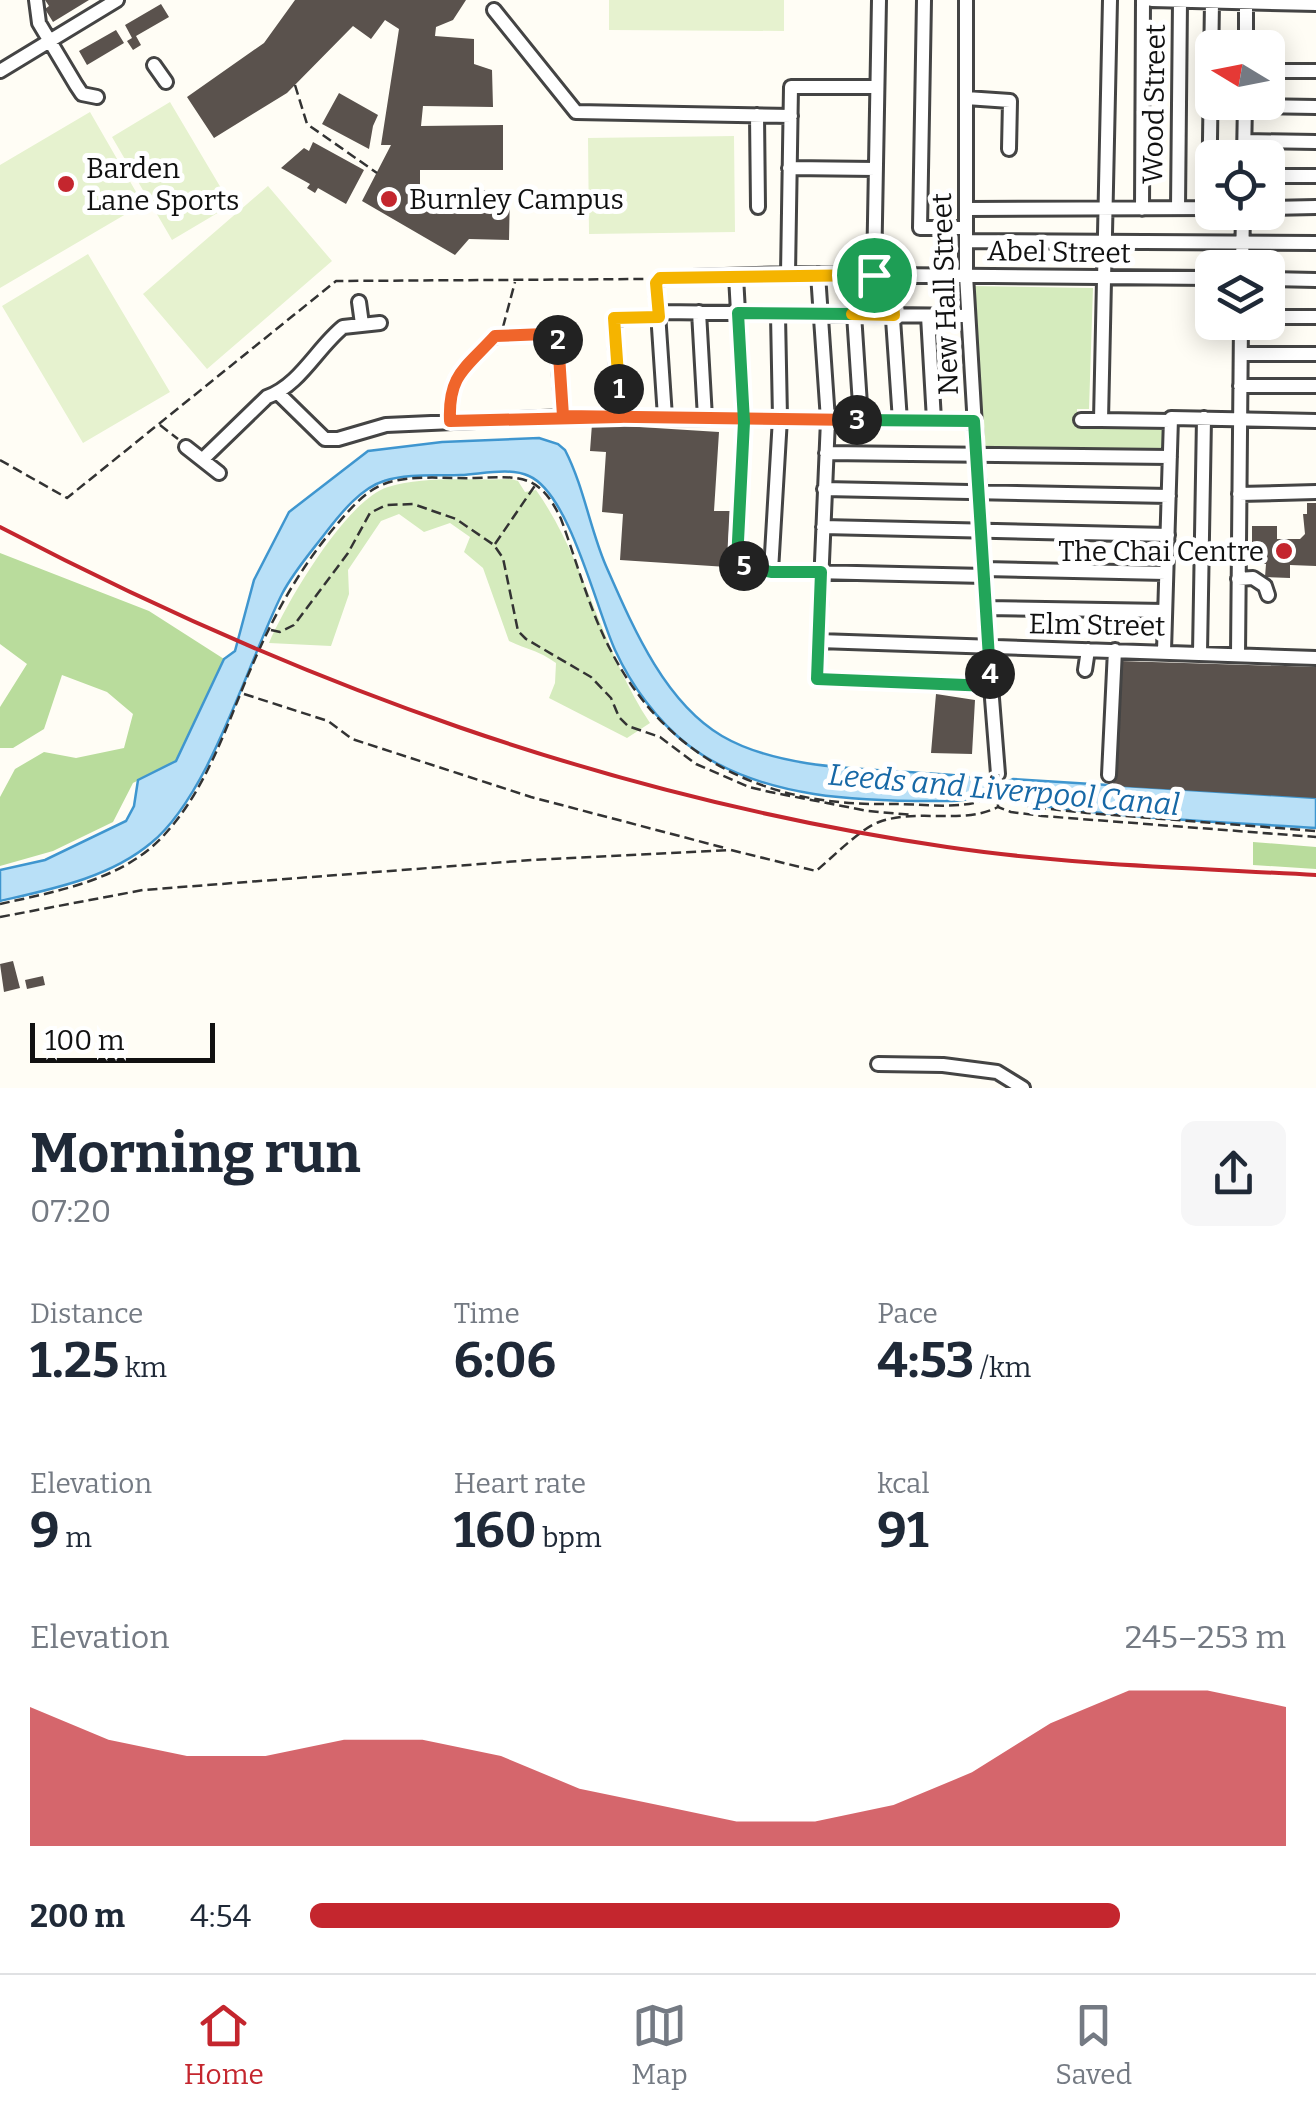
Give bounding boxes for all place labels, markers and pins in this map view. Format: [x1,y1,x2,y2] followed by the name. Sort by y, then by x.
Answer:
[86,152,239,217] place label: Barden Lane Sports
[55,173,77,195] marker: Barden Lane Sports
[409,183,624,216] place label: Burnley Campus
[378,188,400,210] marker: Burnley Campus
[832,233,917,318] pin
[533,315,583,365] pin: 2
[594,364,644,414] pin: 1
[832,395,882,445] pin: 3
[1058,535,1264,568] place label: The Chai Centre
[1273,540,1295,562] marker: The Chai Centre
[719,541,769,591] pin: 5
[965,649,1015,699] pin: 4

